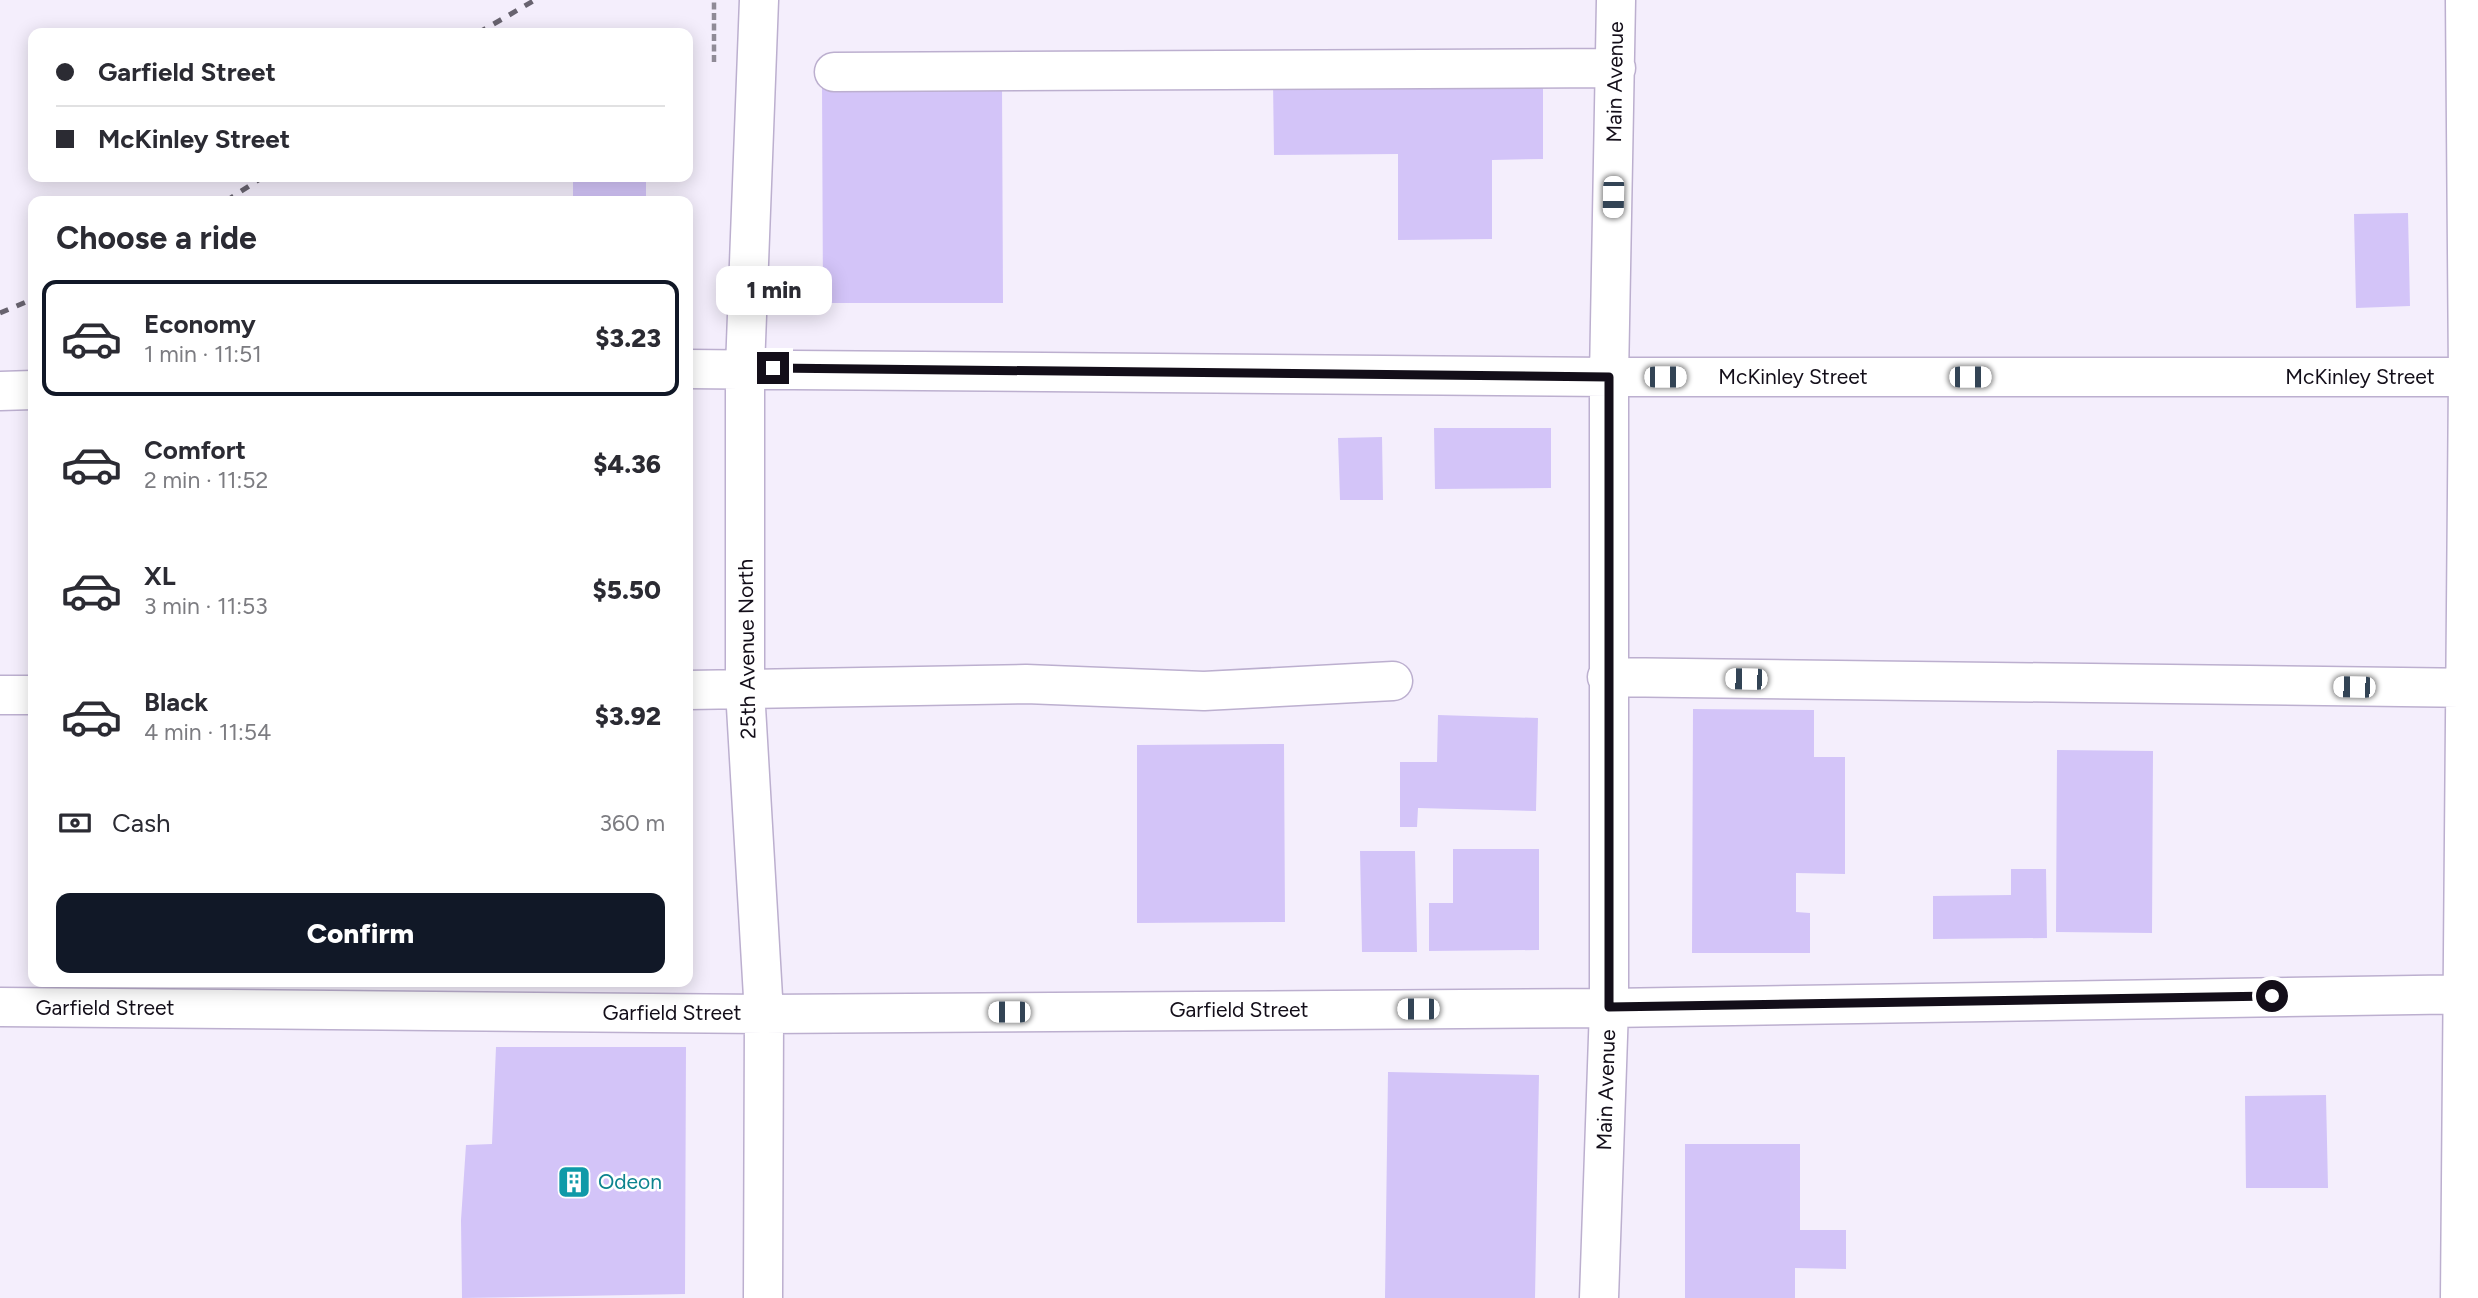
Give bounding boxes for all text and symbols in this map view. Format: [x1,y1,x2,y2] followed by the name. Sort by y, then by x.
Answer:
[1601,21,1628,143] street label: Main Avenue
[98,56,276,88] text: Garfield Street
[98,123,290,155] text: McKinley Street
[1603,176,1624,218] car
[56,219,257,257] text: Choose a ride
[715,266,831,316] callout: 1 min
[747,276,801,304] text: 1 min
[60,307,123,370] icon: car
[144,308,256,340] text: Economy
[595,322,661,354] text: $3.23
[144,340,262,368] text: 1 min · 11:51
[757,352,789,384] route end
[1718,364,1868,389] street label: McKinley Street
[2285,364,2435,389] street label: McKinley Street
[1645,367,1687,388] car
[1950,367,1992,388] car
[60,433,123,496] icon: car
[144,434,246,466] text: Comfort
[593,448,661,480] text: $4.36
[144,466,268,494] text: 2 min · 11:52
[60,559,123,622] icon: car
[732,559,761,739] street label: 25th Avenue North
[144,560,176,592] text: XL
[592,574,661,606] text: $5.50
[144,592,268,620] text: 3 min · 11:53
[1725,668,1768,690] car
[2333,676,2376,698] car
[60,685,123,748] icon: car
[144,686,208,718] text: Black
[595,700,661,732] text: $3.92
[144,718,271,746] text: 4 min · 11:54
[56,804,94,842] icon: cash
[112,807,171,839] text: Cash
[599,809,665,837] text: 360 m
[56,893,665,973] button: Confirm
[2256,980,2288,1012] route start
[36,995,174,1020] street label: Garfield Street
[1170,997,1308,1022] street label: Garfield Street
[1398,999,1440,1020] car
[603,1000,741,1025] street label: Garfield Street
[989,1002,1031,1023] car
[1591,1029,1620,1151] street label: Main Avenue
[555,1163,593,1201] building icon: Odeon
[598,1169,662,1194] place label: Odeon

